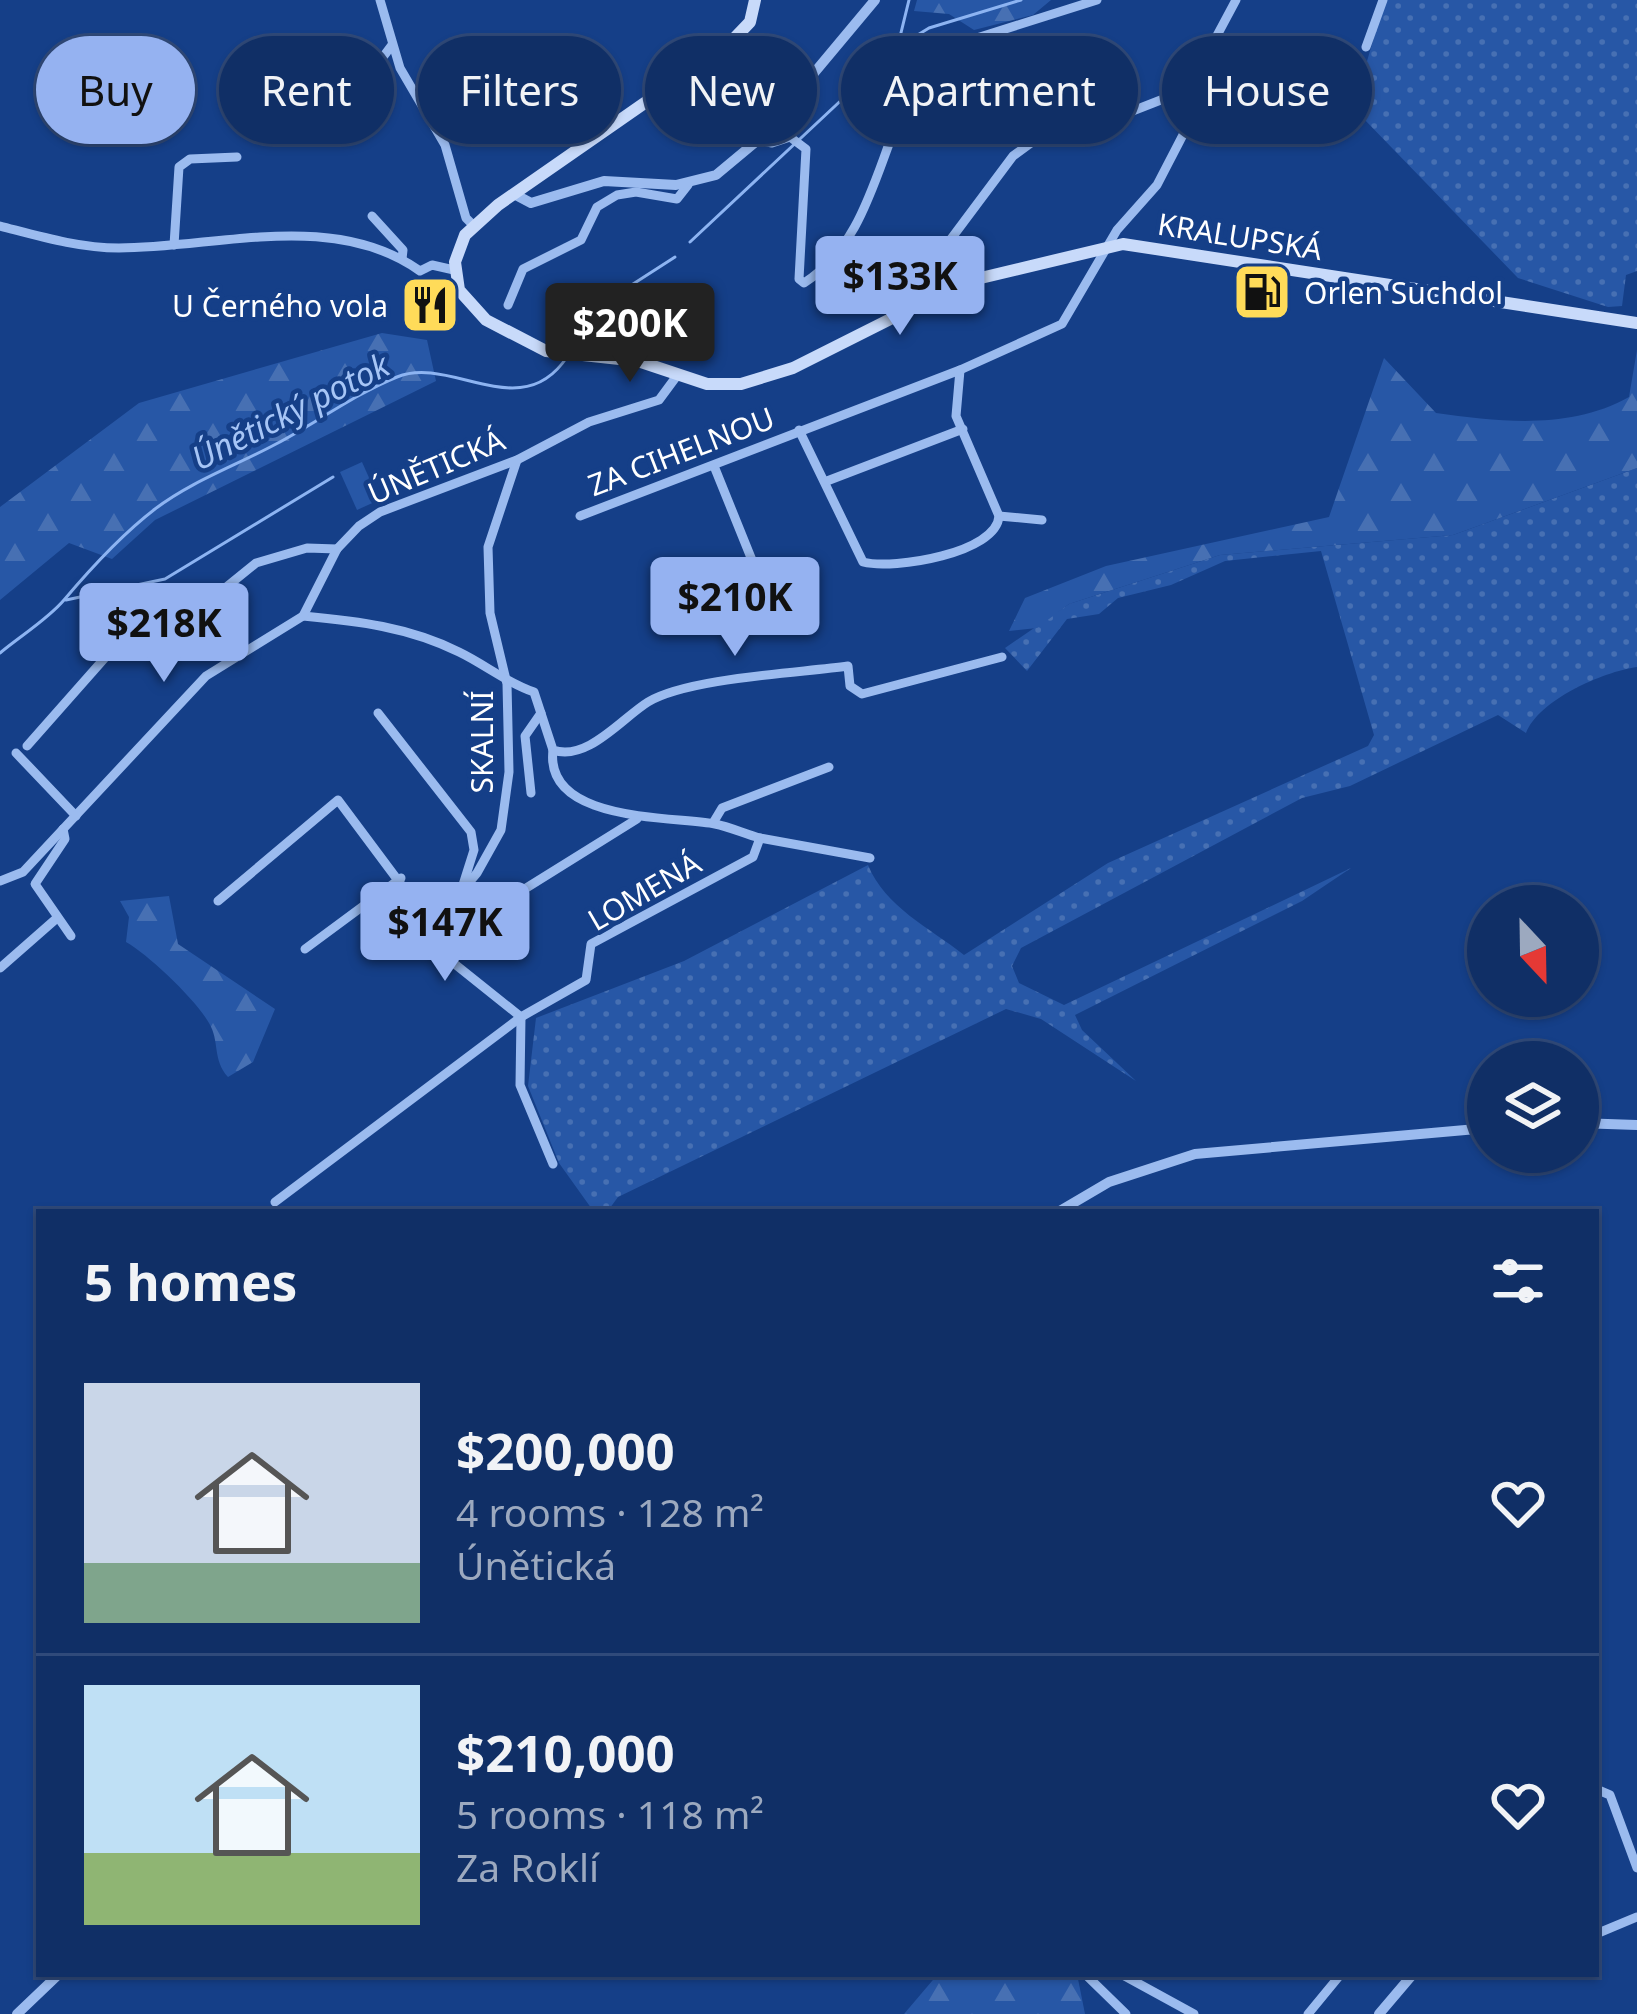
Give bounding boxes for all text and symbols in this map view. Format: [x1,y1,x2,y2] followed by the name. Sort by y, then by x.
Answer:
[36,36,195,144] chip: Buy
[219,36,394,144] chip: Rent
[418,36,621,144] chip: Filters
[645,36,817,144] chip: New
[841,36,1138,144] chip: Apartment
[1162,36,1372,144] chip: House
[1155,203,1326,269] street label: KRALUPSKÁ
[816,236,984,338] pin: $133K
[842,248,958,301] text: $133K
[1231,261,1293,323] fuel station icon: Orlen Suchdol
[1304,272,1503,313] place label: Orlen Suchdol
[399,274,461,336] restaurant icon: U Černého vola
[546,283,714,385] pin: $200K
[172,285,388,326] place label: U Černého vola
[572,295,688,348] text: $200K
[183,341,398,480] water label: Únětický potok
[582,397,780,505] street label: ZA CIHELNOU
[361,418,511,513] street label: ÚNĚTICKÁ
[651,557,819,659] pin: $210K
[677,569,793,622] text: $210K
[80,583,248,685] pin: $218K
[106,595,222,648] text: $218K
[461,691,502,793] street label: SKALNÍ
[580,842,709,940] street label: LOMENÁ
[361,882,529,984] pin: $147K
[1467,885,1599,1017] north arrow
[1467,885,1599,1173] map controls
[387,894,503,947] text: $147K
[1467,1041,1599,1173] button: layers
[84,1246,297,1316] text: 5 homes
[1485,1248,1551,1314] icon: filters
[456,1415,675,1485] text: $200,000
[180,1431,324,1575] icon: home
[1485,1470,1551,1536] icon: heart
[456,1485,764,1538] text: 4 rooms · 128 m²
[456,1538,616,1591] text: Únětická
[456,1717,675,1787] text: $210,000
[180,1733,324,1877] icon: home
[1485,1772,1551,1838] icon: heart
[456,1787,764,1840] text: 5 rooms · 118 m²
[456,1840,599,1893] text: Za Roklí

